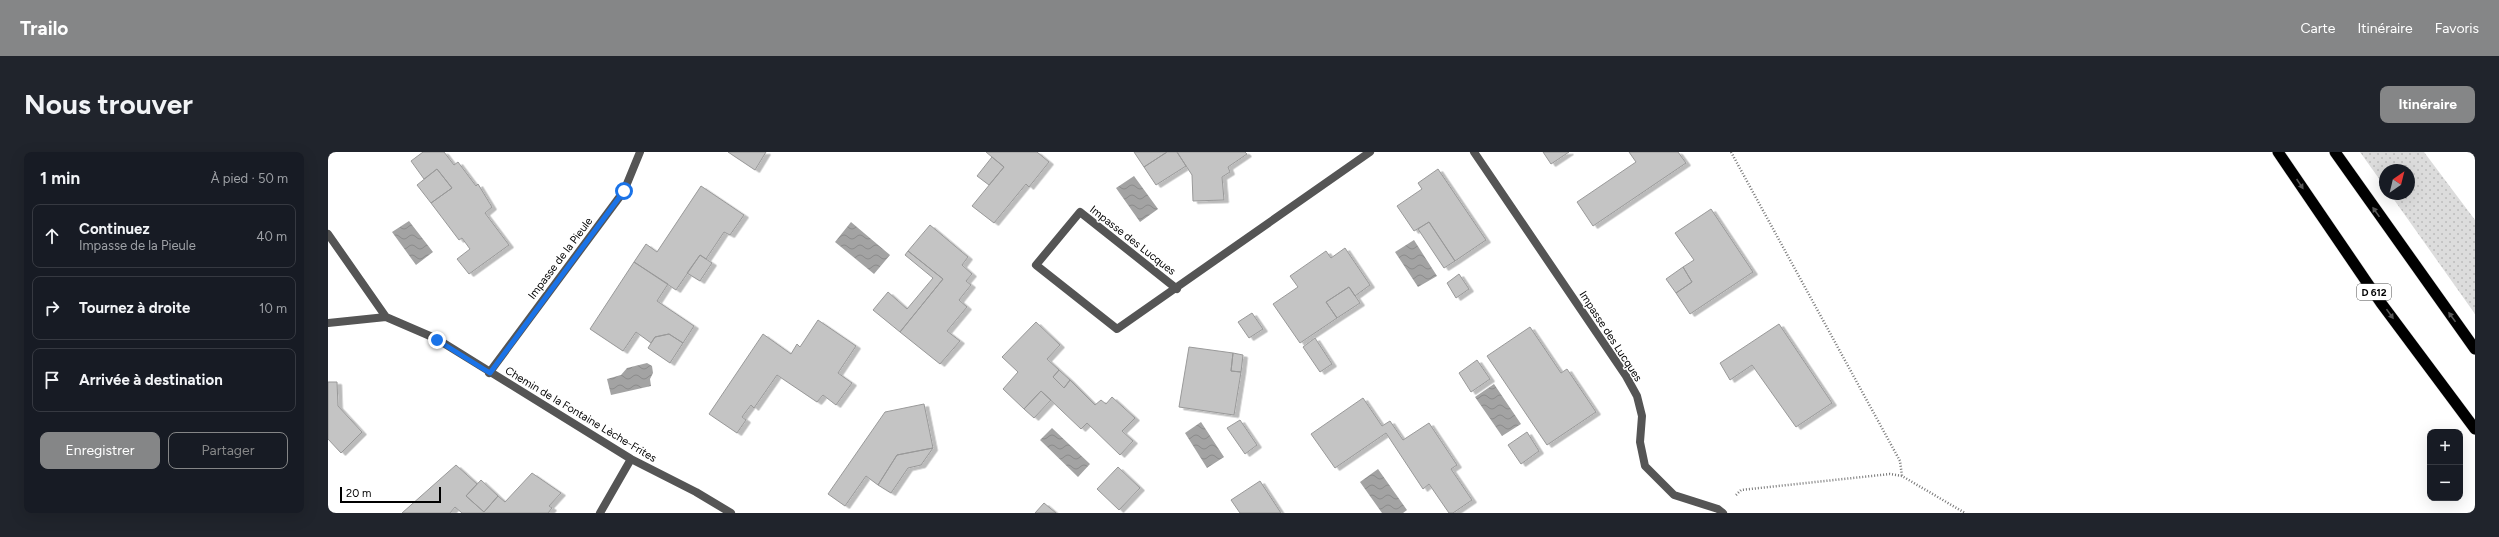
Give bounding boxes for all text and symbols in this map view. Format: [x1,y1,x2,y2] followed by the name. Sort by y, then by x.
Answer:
[20,17,68,40] text: Trailo
[2301,20,2335,37] text: Carte
[2357,20,2413,37] text: Itinéraire
[2435,20,2479,37] text: Favoris
[2380,86,2475,123] button: Itinéraire
[24,87,193,121] text: Nous trouver
[2379,164,2415,200] north arrow
[40,168,80,188] text: 1 min
[211,171,288,186] text: À pied · 50 m
[2296,179,2304,189] one-way arrow
[615,182,633,200] route start
[1087,203,1178,278] street label: Impasse des Lucques
[2372,207,2380,217] one-way arrow
[525,215,595,302] street label: Impasse de la Pieule
[79,220,150,238] text: Continuez
[41,225,63,247] icon: ahead
[256,229,287,244] text: 40 m
[79,238,196,253] text: Impasse de la Pieule
[2357,284,2391,300] road number: D 612
[1576,289,1645,384] street label: Impasse des Lucques
[41,297,63,319] icon: right
[79,299,190,317] text: Tournez à droite
[259,301,287,316] text: 10 m
[2386,309,2394,319] one-way arrow
[2448,312,2456,323] one-way arrow
[428,331,446,349] route end
[503,364,659,465] street label: Chemin de la Fontaine Lèche-Frites
[41,369,63,391] icon: arrive
[79,371,223,389] text: Arrivée à destination
[2427,429,2463,501] map controls
[2427,429,2463,465] button: +
[40,432,160,469] button: Enregistrer
[168,432,288,469] button: Partager
[2427,465,2463,501] button: −
[340,485,441,504] scale bar
[346,487,371,500] text: 20 m

